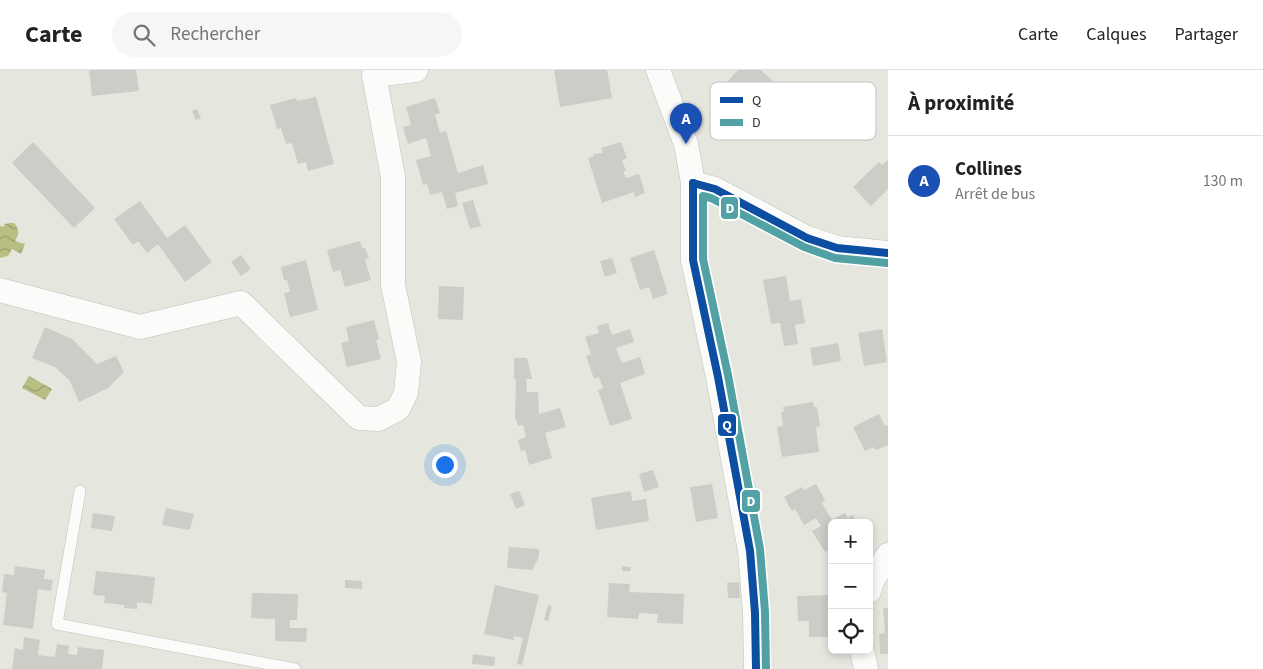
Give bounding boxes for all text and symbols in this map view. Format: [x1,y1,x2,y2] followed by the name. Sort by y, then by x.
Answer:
[112,12,462,57] search box
[25,17,82,52] text: Carte
[130,21,158,49] icon: search
[170,21,260,48] text: Rechercher
[1018,22,1058,47] text: Carte
[1086,22,1146,47] text: Calques
[1174,22,1238,47] text: Partager
[710,82,876,140] legend
[908,88,1014,118] text: À proximité
[752,91,761,111] text: Q
[670,103,702,144] pin: A
[752,113,761,133] text: D
[955,156,1022,183] text: Collines
[919,170,929,192] text: A
[1203,170,1243,192] text: 130 m
[955,183,1035,205] text: Arrêt de bus
[720,196,739,220] line badge: D
[726,199,735,219] text: D
[717,413,737,437] line badge: Q
[722,416,732,436] text: Q
[432,452,458,478] your location
[741,489,761,513] line badge: D
[747,492,756,512] text: D
[828,519,873,654] map controls
[828,519,873,564] button: +
[828,564,873,609] button: −
[828,609,873,654] button: locate

